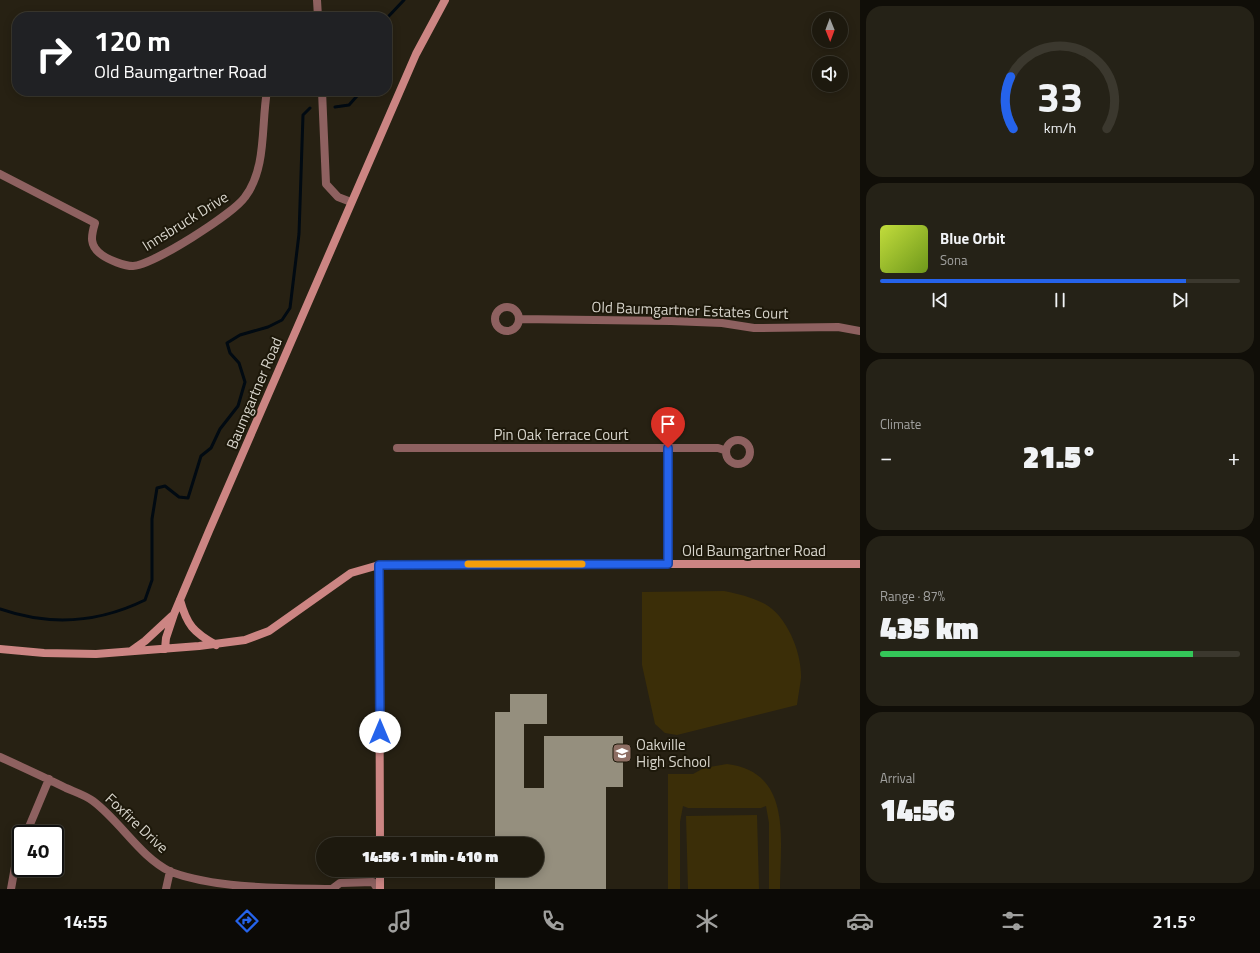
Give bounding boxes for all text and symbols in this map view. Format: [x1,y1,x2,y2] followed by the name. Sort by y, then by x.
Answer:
[812,12,848,48] north arrow
[812,12,848,92] map controls
[94,19,171,62] text: 120 m
[28,28,80,80] icon: right
[812,56,848,92] button: sound
[94,58,267,85] text: Old Baumgartner Road
[1037,65,1083,128] text: 33
[1044,117,1076,139] text: km/h
[137,185,233,257] street label: Innsbruck Drive
[940,227,1005,250] text: Blue Orbit
[940,250,967,270] text: Sona
[929,289,951,311] icon: previous
[1049,289,1071,311] icon: pause
[1169,289,1191,311] icon: next
[591,295,790,325] street label: Old Baumgartner Estates Court
[220,333,288,453] street label: Baumgartner Road
[651,407,685,448] pin
[657,413,679,435] icon: arrive
[880,414,921,434] text: Climate
[493,423,629,446] street label: Pin Oak Terrace Court
[1023,434,1097,480] text: 21.5°
[880,440,892,474] text: −
[1228,440,1240,474] text: +
[682,539,826,562] street label: Old Baumgartner Road
[880,586,945,606] text: Range · 87%
[880,605,978,651] text: 435 km
[359,711,401,753] position arrow
[636,733,711,773] place label: Oakville High School
[611,742,633,764] school or university icon: Oakville High School
[880,768,915,788] text: Arrival
[880,787,955,833] text: 14:56
[100,788,174,858] street label: Foxfire Drive
[12,825,64,877] speed limit sign: 40
[362,845,498,868] text: 14:56 · 1 min · 410 m
[233,907,261,935] icon: directions
[386,907,414,935] icon: music
[539,907,567,935] icon: phone
[693,907,721,935] icon: climate
[846,907,874,935] icon: car
[999,907,1027,935] icon: filters
[63,908,108,935] text: 14:55
[1152,908,1197,935] text: 21.5°

